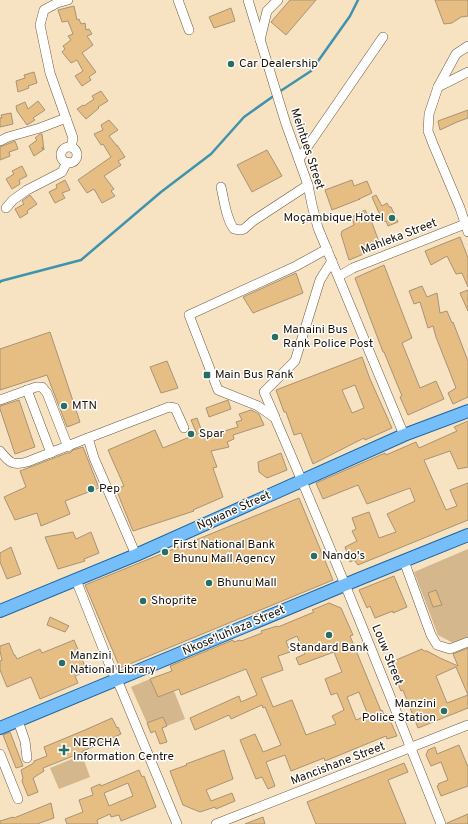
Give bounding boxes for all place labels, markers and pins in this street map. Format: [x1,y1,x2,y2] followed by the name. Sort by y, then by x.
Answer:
[239,56,318,72] place label: Car Dealership
[226,59,236,69] marker: Car Dealership
[283,210,384,226] place label: Moçambique Hotel
[387,213,397,223] marker: Moçambique Hotel
[283,322,373,352] place label: Manaini Bus Rank Police Post
[270,332,280,342] marker: Manaini Bus Rank Police Post
[215,367,294,383] place label: Main Bus Rank
[202,370,212,380] marker: Main Bus Rank
[72,398,97,414] place label: MTN
[59,401,69,411] marker: MTN
[199,426,225,442] place label: Spar
[186,429,196,439] marker: Spar
[99,481,120,497] place label: Pep
[86,484,96,494] marker: Pep
[173,537,276,567] place label: First National Bank Bhunu Mall Agency
[160,547,170,557] marker: First National Bank Bhunu Mall Agency
[322,548,365,564] place label: Nando's
[309,551,319,561] marker: Nando's
[217,575,277,591] place label: Bhunu Mall
[204,578,214,588] marker: Bhunu Mall
[151,593,197,609] place label: Shoprite
[138,596,148,606] marker: Shoprite
[324,630,334,640] marker: Standard Bank
[289,640,369,656] place label: Standard Bank
[70,648,156,678] place label: Manzini National Library
[57,658,67,668] marker: Manzini National Library
[362,696,436,726] place label: Manzini Police Station
[439,706,449,716] marker: Manzini Police Station
[73,735,174,765] place label: NERCHA Information Centre
[58,744,70,756] marker: NERCHA Information Centre

